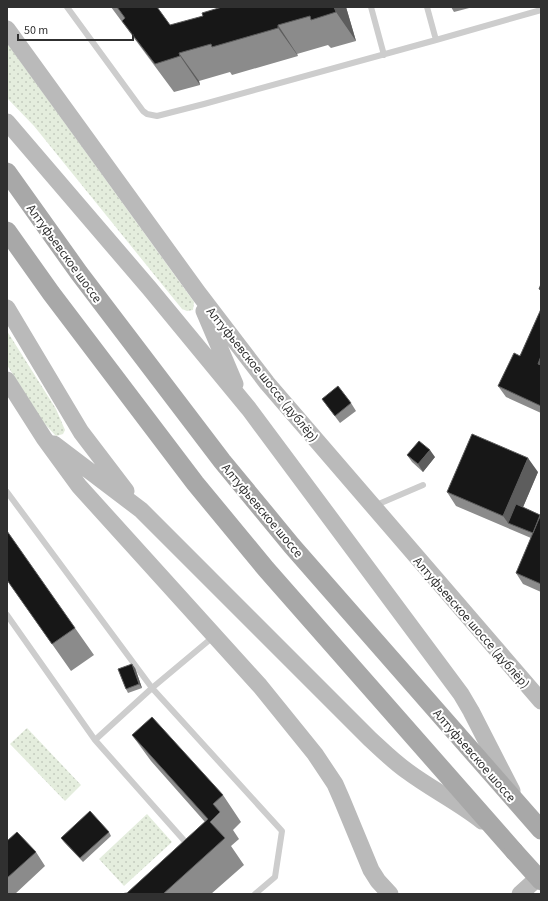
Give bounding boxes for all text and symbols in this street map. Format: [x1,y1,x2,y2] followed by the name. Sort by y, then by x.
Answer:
[18,16,133,42] scale bar
[24,22,48,39] text: 50 m
[22,201,106,307] street label: Алтуфьевское шоссе
[202,303,322,446] street label: Алтуфьевское шоссе (дублёр)
[217,460,307,562] street label: Алтуфьевское шоссе
[409,553,534,692] street label: Алтуфьевское шоссе (дублёр)
[429,705,520,806] street label: Алтуфьевское шоссе

